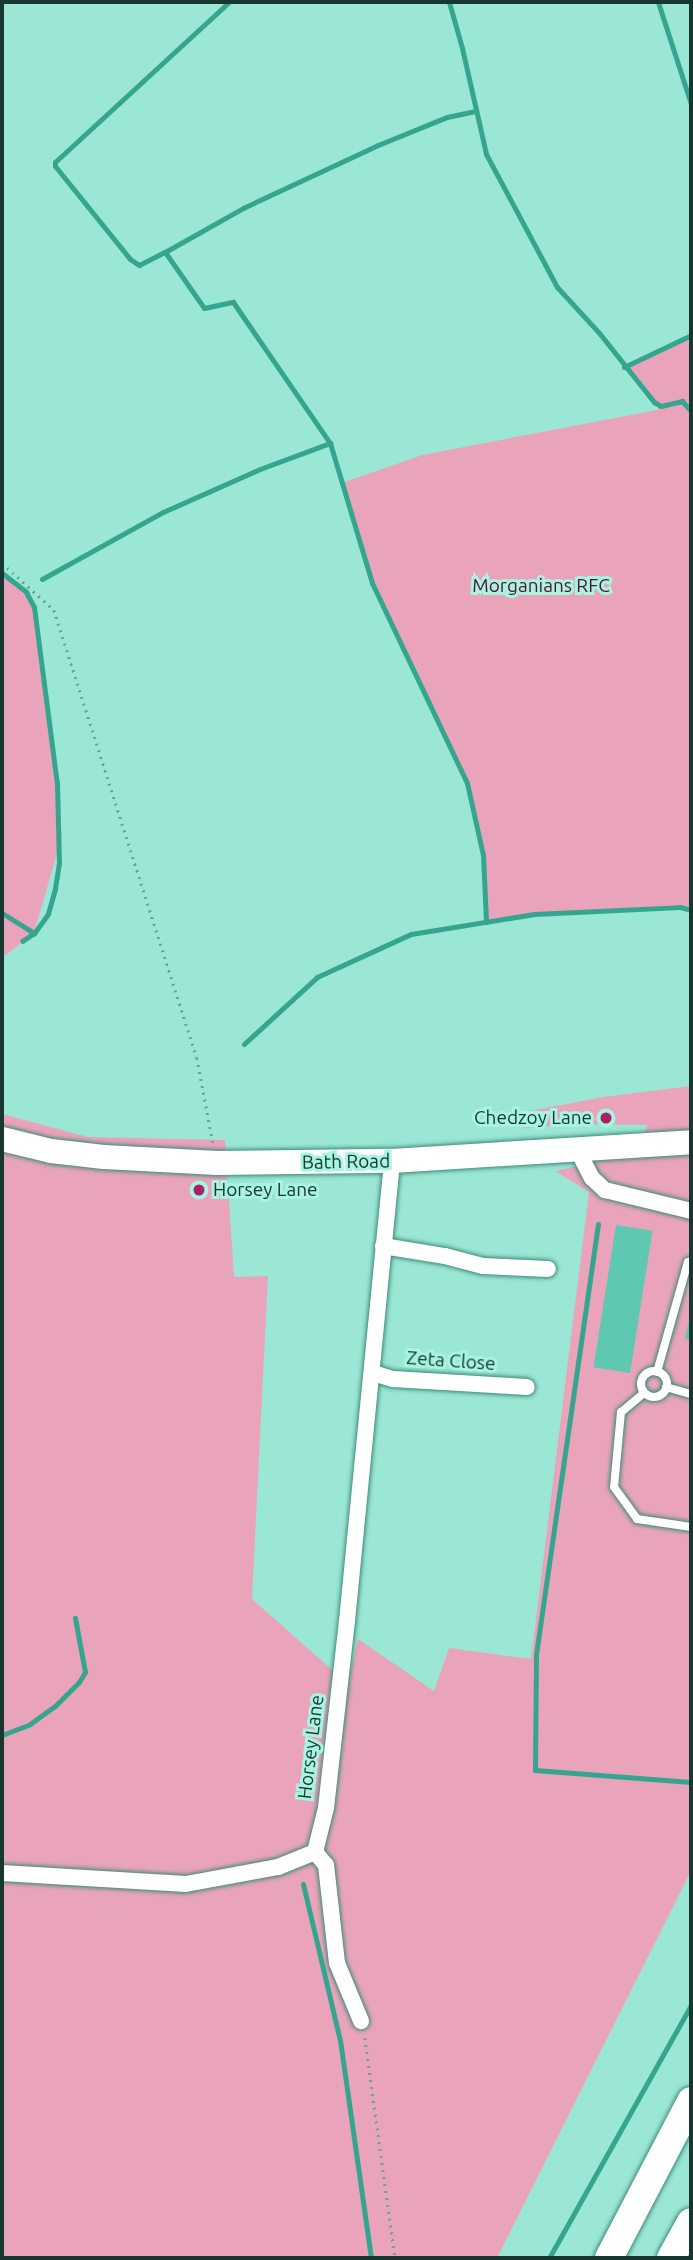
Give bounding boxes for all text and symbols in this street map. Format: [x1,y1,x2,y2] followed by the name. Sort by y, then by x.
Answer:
[472,575,610,597] park label: Morganians RFC
[474,1107,592,1129] place label: Chedzoy Lane
[598,1110,614,1126] marker: Chedzoy Lane
[302,1150,390,1174] street label: Bath Road
[213,1179,318,1201] place label: Horsey Lane
[191,1182,207,1198] marker: Horsey Lane
[406,1347,496,1375] street label: Zeta Close
[293,1694,329,1800] street label: Horsey Lane

